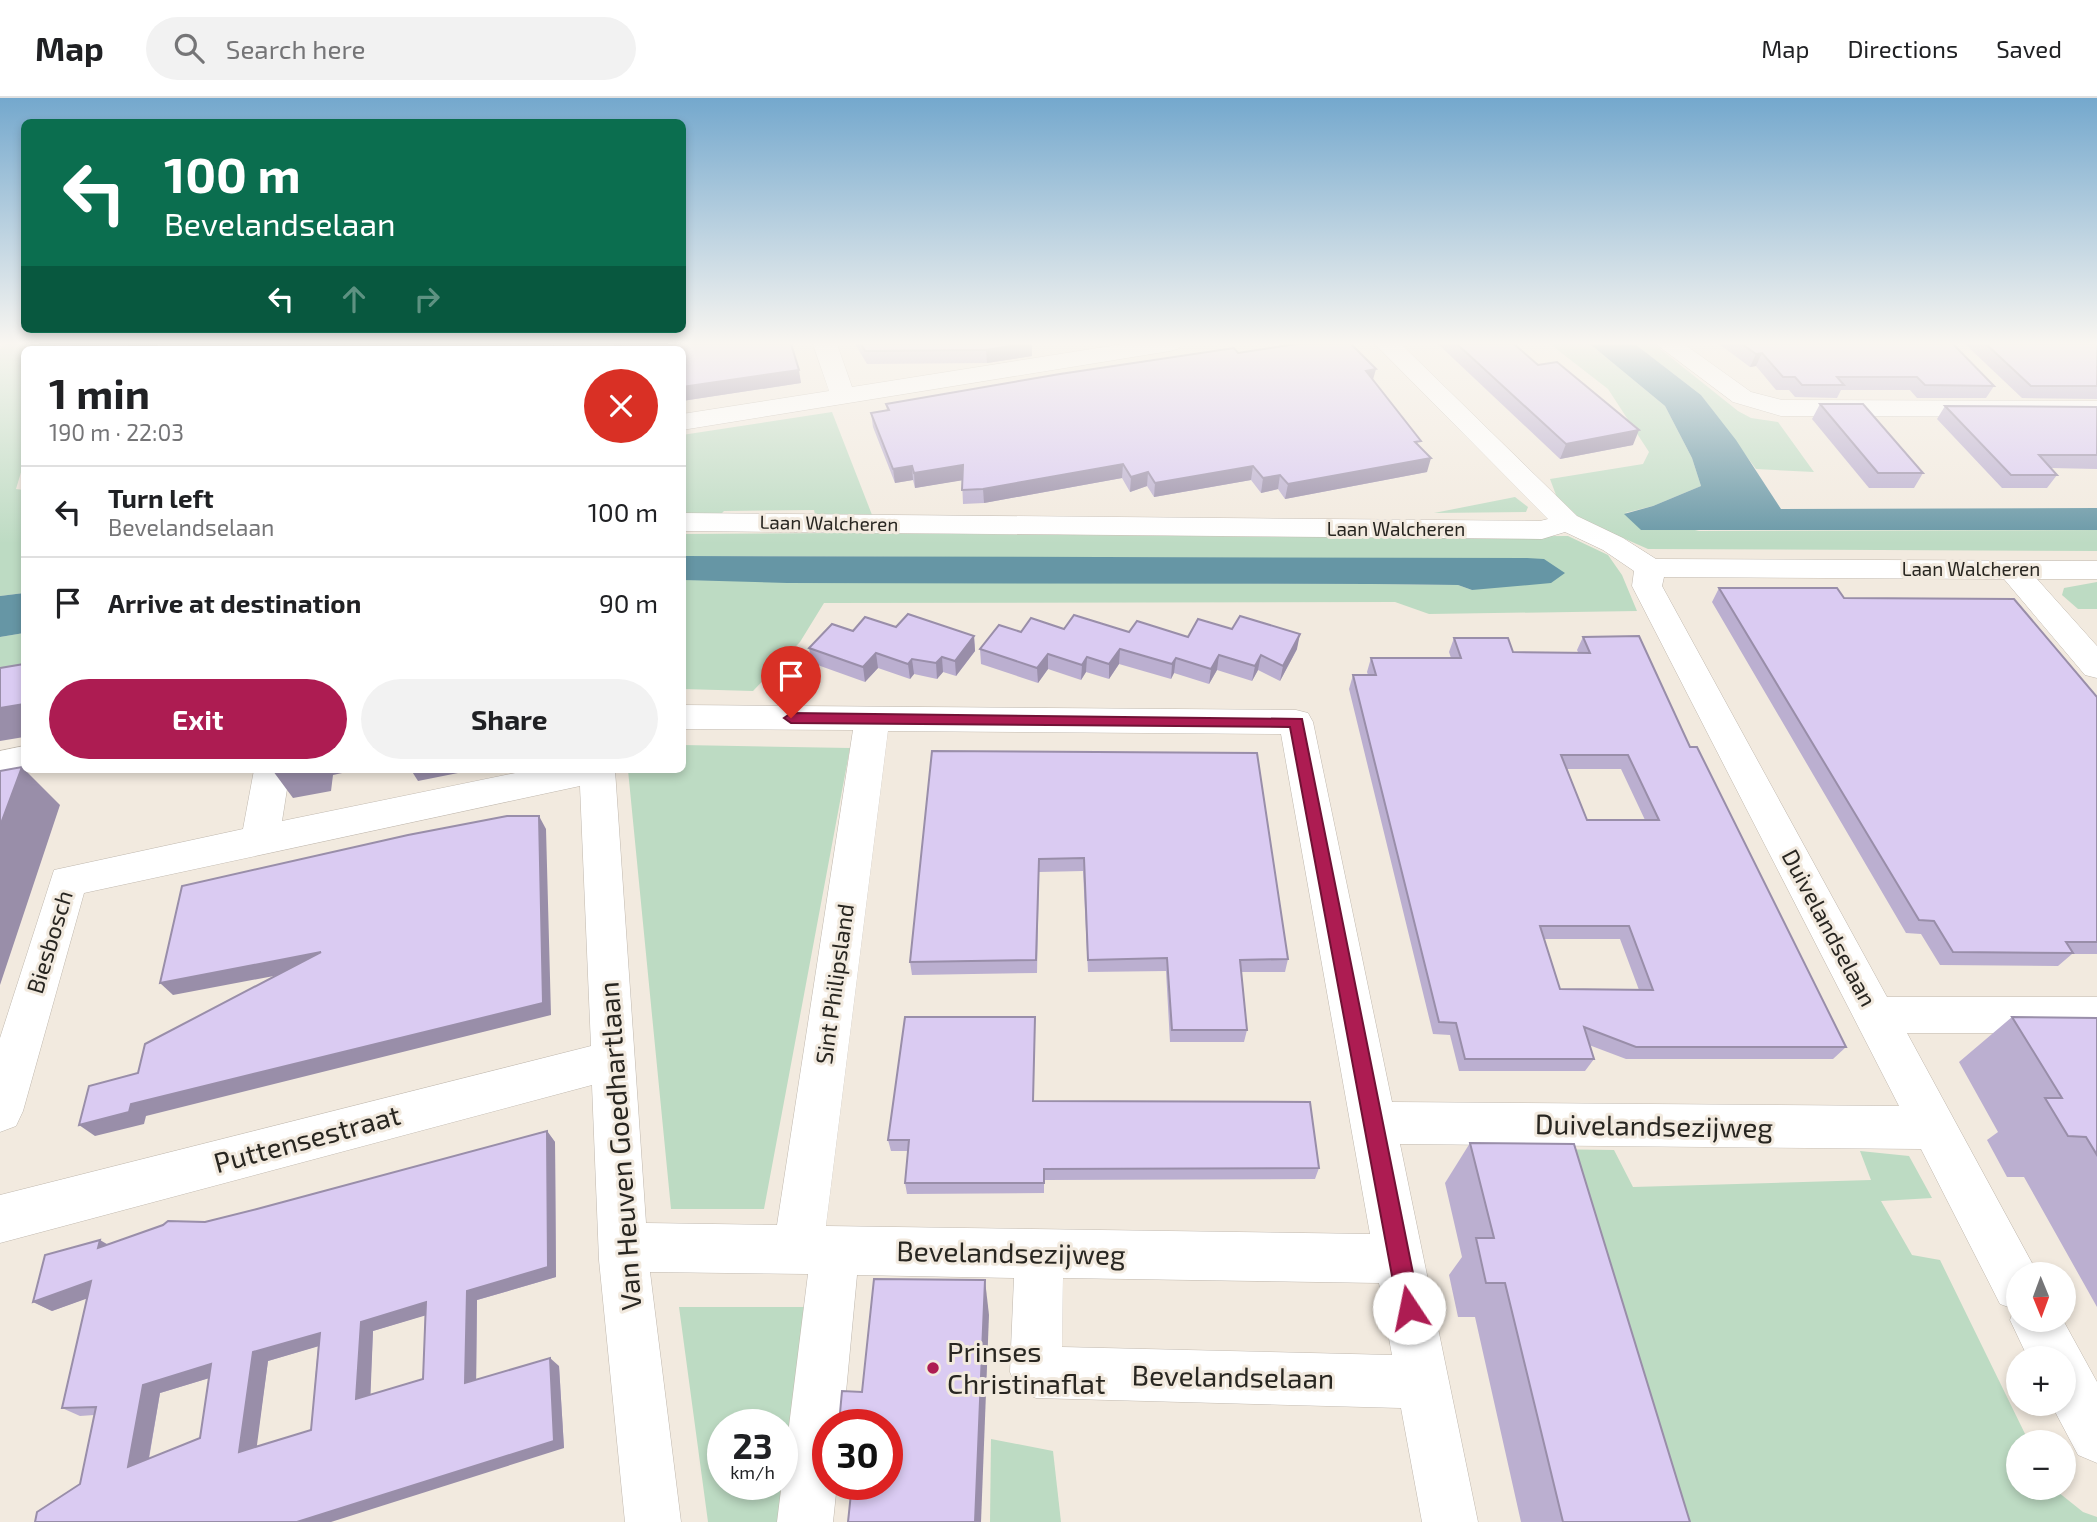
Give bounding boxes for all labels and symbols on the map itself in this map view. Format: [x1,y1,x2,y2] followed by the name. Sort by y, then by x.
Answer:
[759,510,899,535] street label: Laan Walcheren
[1327,517,1465,540] street label: Laan Walcheren
[1902,557,2040,580] street label: Laan Walcheren
[761,646,821,718] pin
[1777,844,1883,1011] street label: Duivelandselaan
[20,887,78,997] street label: Biesbosch
[809,902,859,1066] street label: Sint Philipsland
[591,981,647,1312] street label: Van Heuven Goedhartlaan
[210,1097,404,1179] street label: Puttensestraat
[1535,1106,1774,1144] street label: Duivelandsezijweg
[896,1233,1126,1271] street label: Bevelandsezijweg
[2006,1262,2076,1332] north arrow
[1372,1271,1446,1345] position arrow
[947,1334,1106,1400] place label: Prinses Christinaflat
[1131,1357,1335,1395] street label: Bevelandselaan
[925,1360,941,1376] marker: Prinses Christinaflat
[812,1409,903,1500] speed limit sign: 30

